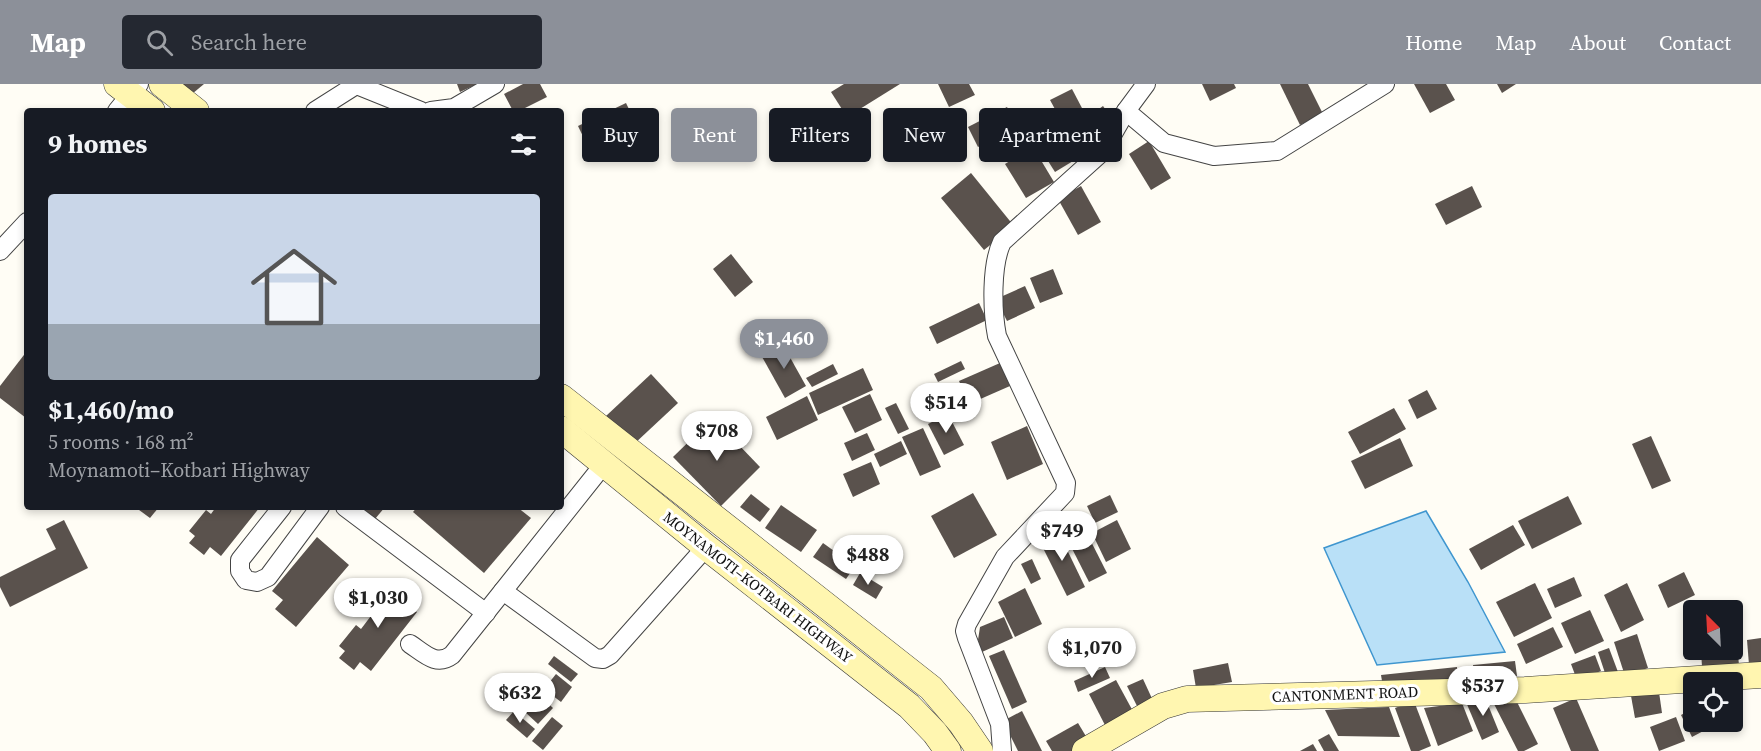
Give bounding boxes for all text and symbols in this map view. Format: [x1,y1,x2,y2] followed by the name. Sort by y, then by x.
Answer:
[122,15,542,69] search box
[30,23,86,61] text: Map
[143,26,176,59] icon: search
[191,27,307,57] text: Search here
[1405,28,1463,57] text: Home
[1496,28,1537,57] text: Map
[1570,28,1626,57] text: About
[1659,28,1731,57] text: Contact
[582,108,659,162] chip: Buy
[671,108,757,162] chip: Rent
[769,108,871,162] chip: Filters
[883,108,967,162] chip: New
[979,108,1122,162] chip: Apartment
[48,126,147,162] text: 9 homes
[507,128,540,161] icon: filters
[240,233,348,341] icon: home
[735,319,833,370] pin: $1,460
[754,324,814,352] text: $1,460
[910,383,982,434] pin: $514
[924,388,968,416] text: $514
[48,392,174,428] text: $1,460/mo
[681,411,753,462] pin: $708
[695,416,739,444] text: $708
[48,428,194,456] text: 5 rooms · 168 m²
[48,456,310,484] text: Moynamoti–Kotbari Highway
[659,506,858,668] street label: MOYNAMOTI–KOTBARI HIGHWAY
[1026,511,1098,562] pin: $749
[1040,516,1084,544] text: $749
[832,535,904,586] pin: $488
[846,540,890,568] text: $488
[329,578,427,629] pin: $1,030
[348,583,408,611] text: $1,030
[1683,600,1743,660] north arrow
[1683,600,1743,732] map controls
[1043,628,1141,679] pin: $1,070
[1062,633,1122,661] text: $1,070
[1447,666,1519,717] pin: $537
[1461,671,1505,699] text: $537
[1683,672,1743,732] button: locate
[484,673,556,724] pin: $632
[498,678,542,706] text: $632
[1272,681,1418,707] street label: CANTONMENT ROAD

